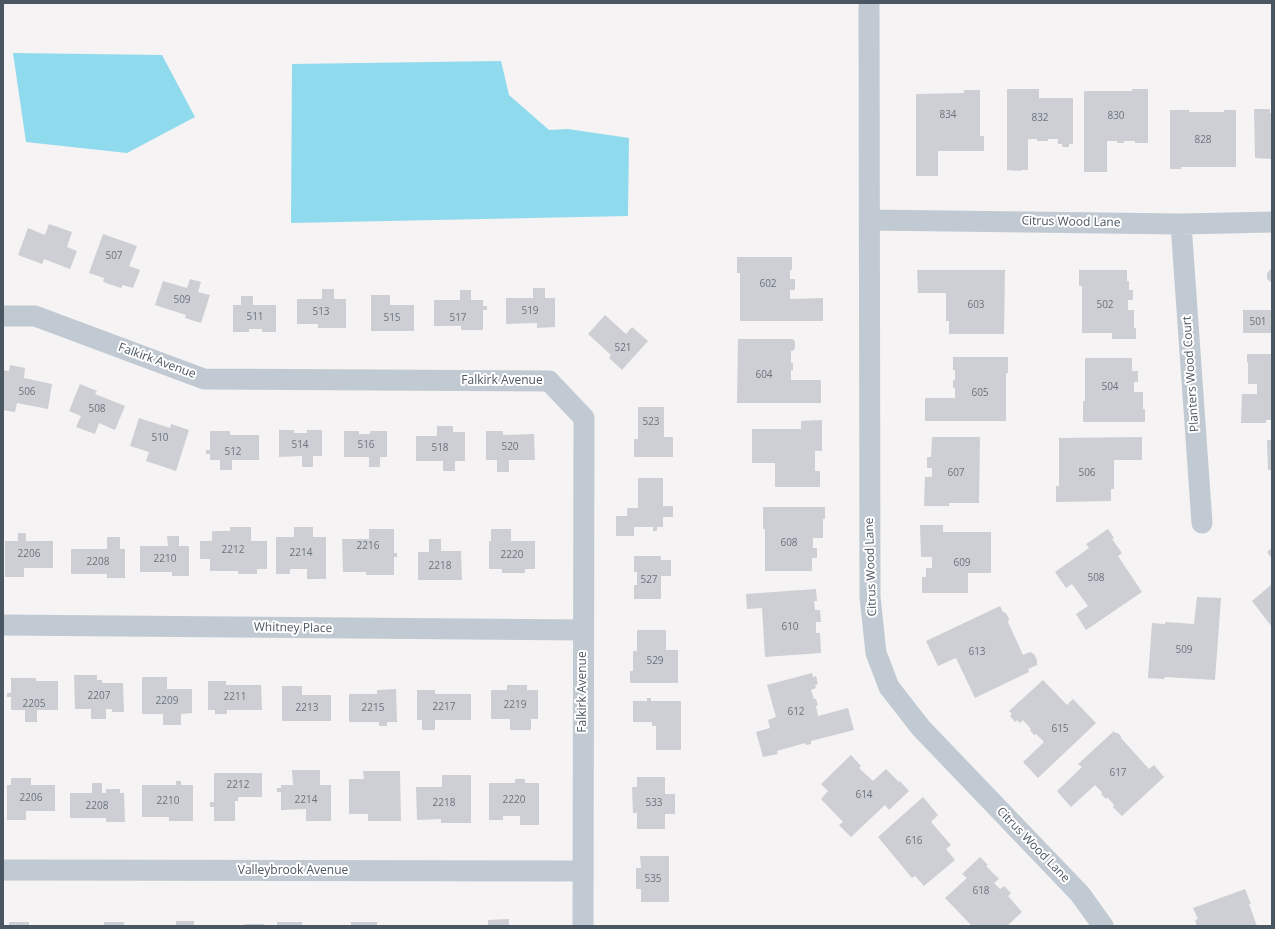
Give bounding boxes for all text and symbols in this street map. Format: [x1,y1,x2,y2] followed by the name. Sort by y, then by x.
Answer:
[939,109,957,121] house number: 834
[1107,110,1125,122] house number: 830
[1031,112,1049,124] house number: 832
[1194,134,1212,146] house number: 828
[1021,214,1121,230] street label: Citrus Wood Lane
[105,250,123,262] house number: 507
[759,278,777,290] house number: 602
[173,294,191,306] house number: 509
[967,299,985,311] house number: 603
[1096,299,1114,311] house number: 502
[521,305,539,317] house number: 519
[312,306,330,318] house number: 513
[246,311,264,323] house number: 511
[383,312,401,324] house number: 515
[449,312,467,324] house number: 517
[1180,315,1202,433] street label: Planters Wood Court
[1249,316,1267,328] house number: 501
[116,340,198,382] street label: Falkirk Avenue
[614,342,632,354] house number: 521
[755,369,773,381] house number: 604
[461,374,543,388] street label: Falkirk Avenue
[1101,381,1119,393] house number: 504
[18,386,36,398] house number: 506
[971,387,989,399] house number: 605
[88,403,106,415] house number: 508
[642,416,660,428] house number: 523
[151,432,169,444] house number: 510
[291,439,309,451] house number: 514
[357,439,375,451] house number: 516
[501,441,519,453] house number: 520
[431,442,449,454] house number: 518
[224,446,242,458] house number: 512
[947,467,965,479] house number: 607
[1078,467,1096,479] house number: 506
[862,517,880,617] street label: Citrus Wood Lane
[780,537,798,549] house number: 608
[357,540,379,552] house number: 2216
[222,544,244,556] house number: 2212
[290,547,312,559] house number: 2214
[18,548,40,560] house number: 2206
[501,549,523,561] house number: 2220
[154,553,176,565] house number: 2210
[87,556,109,568] house number: 2208
[953,557,971,569] house number: 609
[429,560,451,572] house number: 2218
[1087,572,1105,584] house number: 508
[640,574,658,586] house number: 527
[254,620,332,636] street label: Whitney Place
[781,621,799,633] house number: 610
[1175,644,1193,656] house number: 509
[968,646,986,658] house number: 613
[576,651,590,733] street label: Falkirk Avenue
[646,655,664,667] house number: 529
[88,690,110,702] house number: 2207
[224,691,246,703] house number: 2211
[156,695,178,707] house number: 2209
[23,698,45,710] house number: 2205
[504,699,526,711] house number: 2219
[433,701,455,713] house number: 2217
[296,702,318,714] house number: 2213
[362,702,384,714] house number: 2215
[787,706,805,718] house number: 612
[1051,723,1069,735] house number: 615
[1109,767,1127,779] house number: 617
[227,779,249,791] house number: 2212
[855,789,873,801] house number: 614
[20,792,42,804] house number: 2206
[295,794,317,806] house number: 2214
[503,794,525,806] house number: 2220
[157,795,179,807] house number: 2210
[433,797,455,809] house number: 2218
[645,797,663,809] house number: 533
[86,800,108,812] house number: 2208
[993,804,1073,886] street label: Citrus Wood Lane
[905,835,923,847] house number: 616
[238,864,348,878] street label: Valleybrook Avenue
[644,873,662,885] house number: 535
[972,885,990,897] house number: 618

